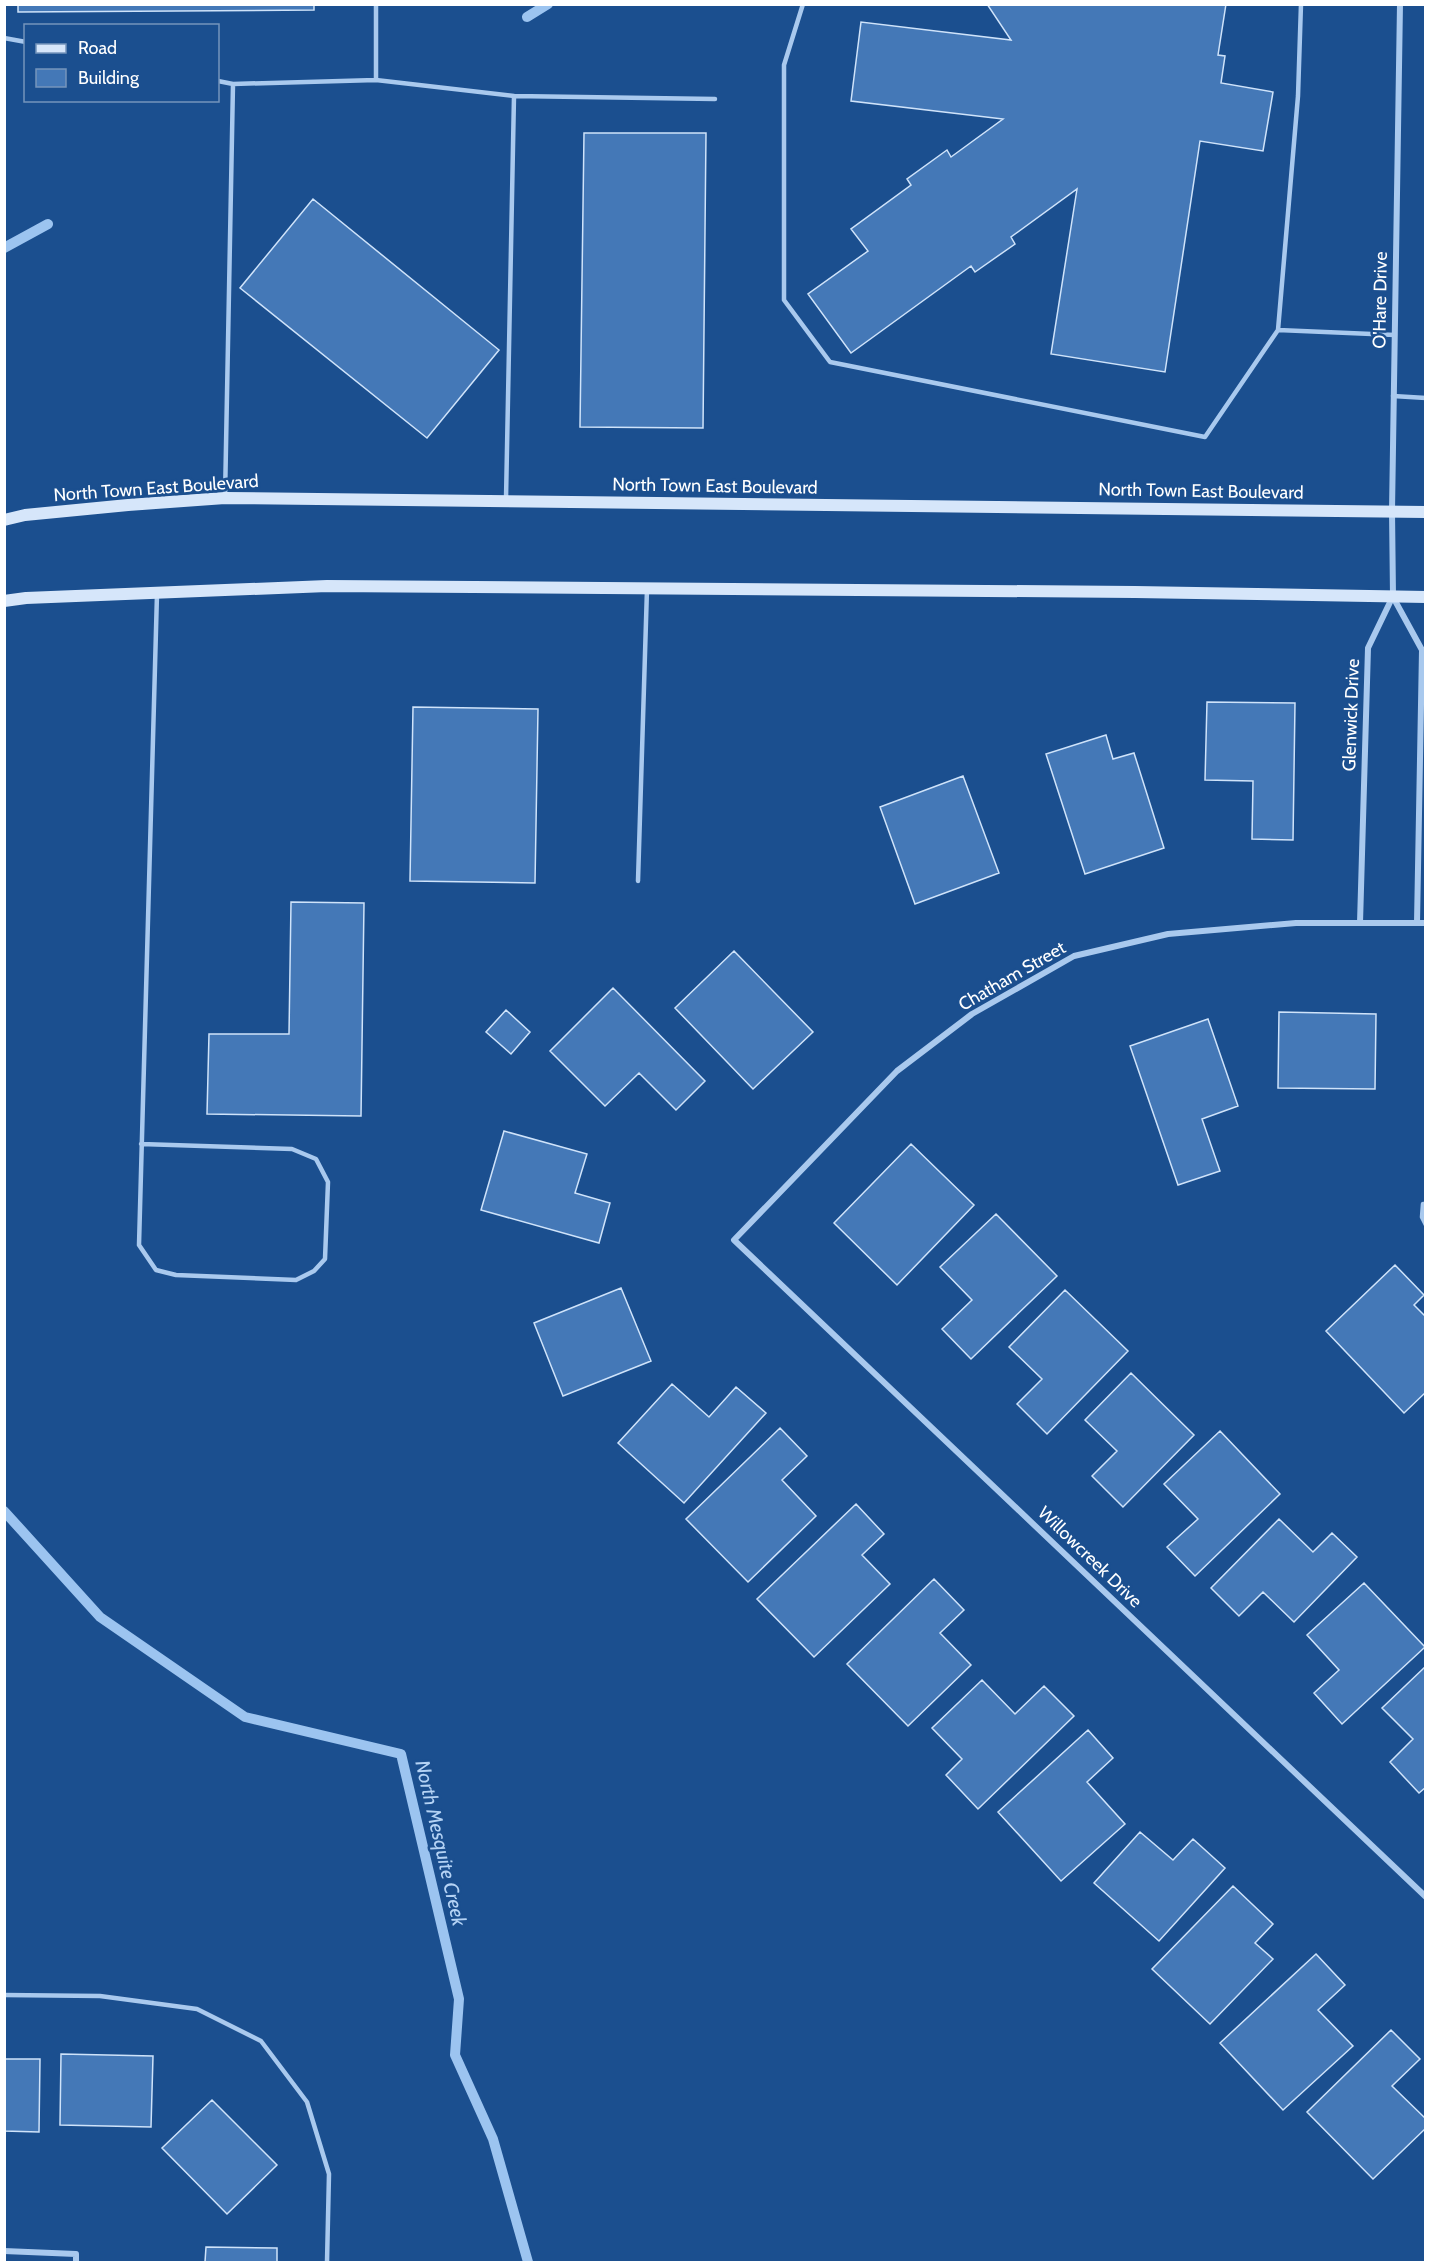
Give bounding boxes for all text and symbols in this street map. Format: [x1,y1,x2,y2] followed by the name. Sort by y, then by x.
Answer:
[24,24,219,102] legend
[78,37,117,59] text: Road
[78,67,140,89] text: Building
[1368,251,1392,349] street label: O'Hare Drive
[53,470,259,506] street label: North Town East Boulevard
[612,473,818,499] street label: North Town East Boulevard
[1098,478,1304,504] street label: North Town East Boulevard
[1338,658,1364,772] street label: Glenwick Drive
[955,937,1069,1015] street label: Chatham Street
[1033,1502,1147,1612] street label: Willowcreek Drive
[410,1758,472,1930] water label: North Mesquite Creek

